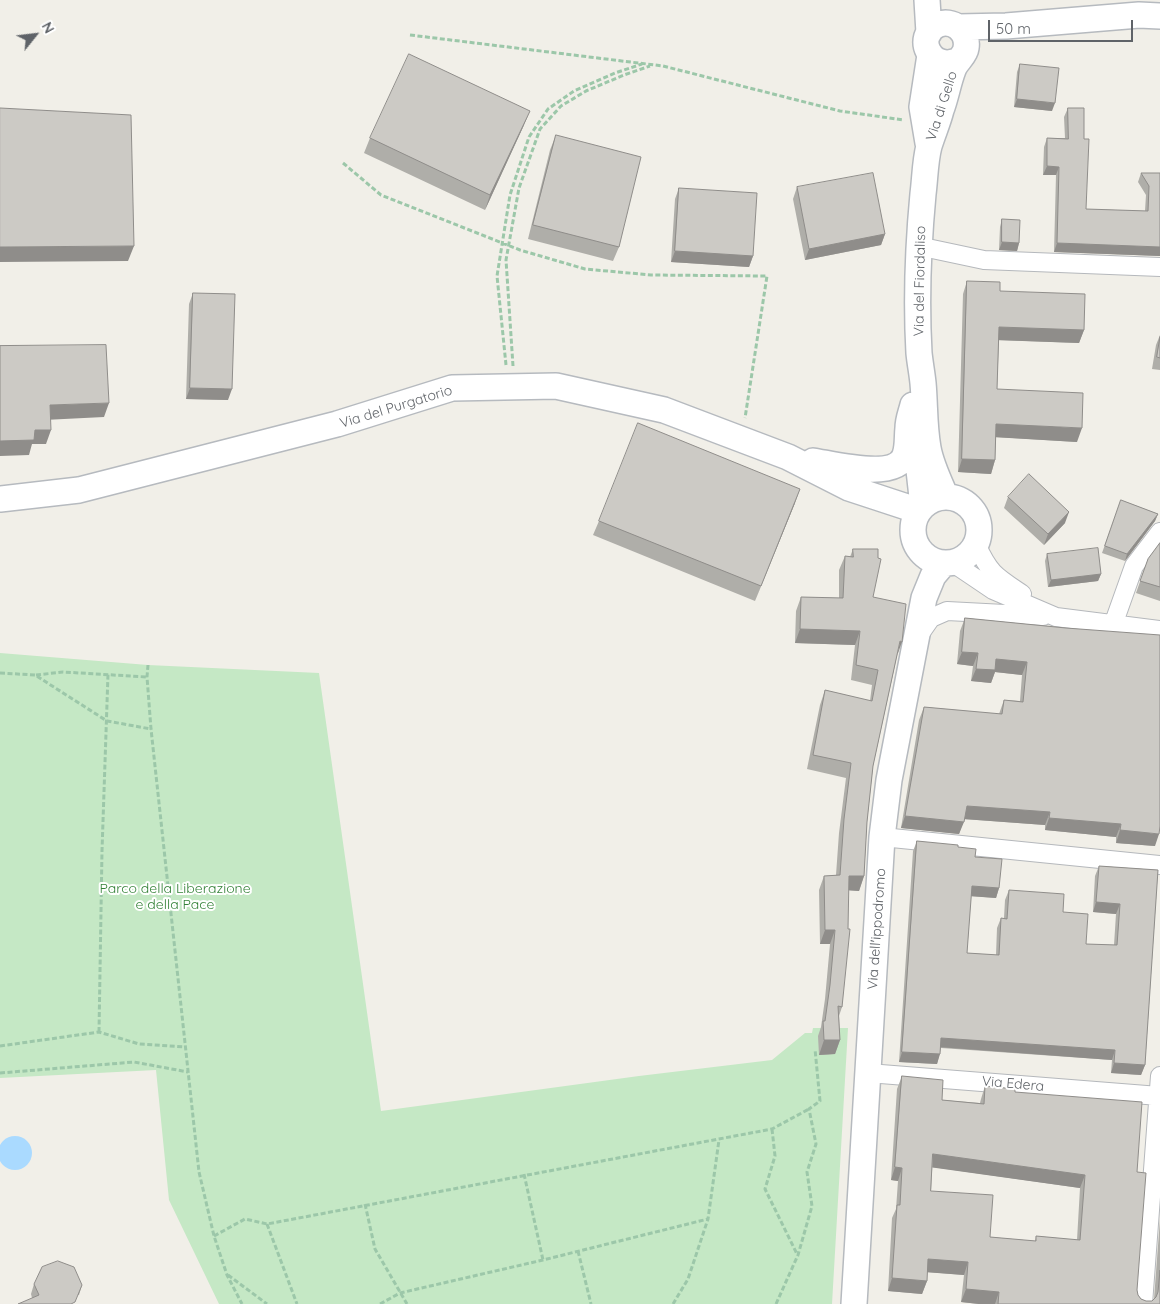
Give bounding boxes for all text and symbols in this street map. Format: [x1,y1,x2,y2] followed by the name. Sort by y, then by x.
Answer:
[10,10,60,60] north arrow
[990,10,1135,42] scale bar
[38,19,58,37] text: N
[996,19,1031,38] text: 50 m
[923,69,961,143] street label: Via di Gello
[911,226,929,336] street label: Via del Fiordaliso
[338,382,454,432] street label: Via del Purgatorio
[864,868,890,990] street label: Via dell'ippodromo
[99,881,251,914] park label: Parco della Liberazione e della Pace
[981,1073,1045,1095] street label: Via Edera

